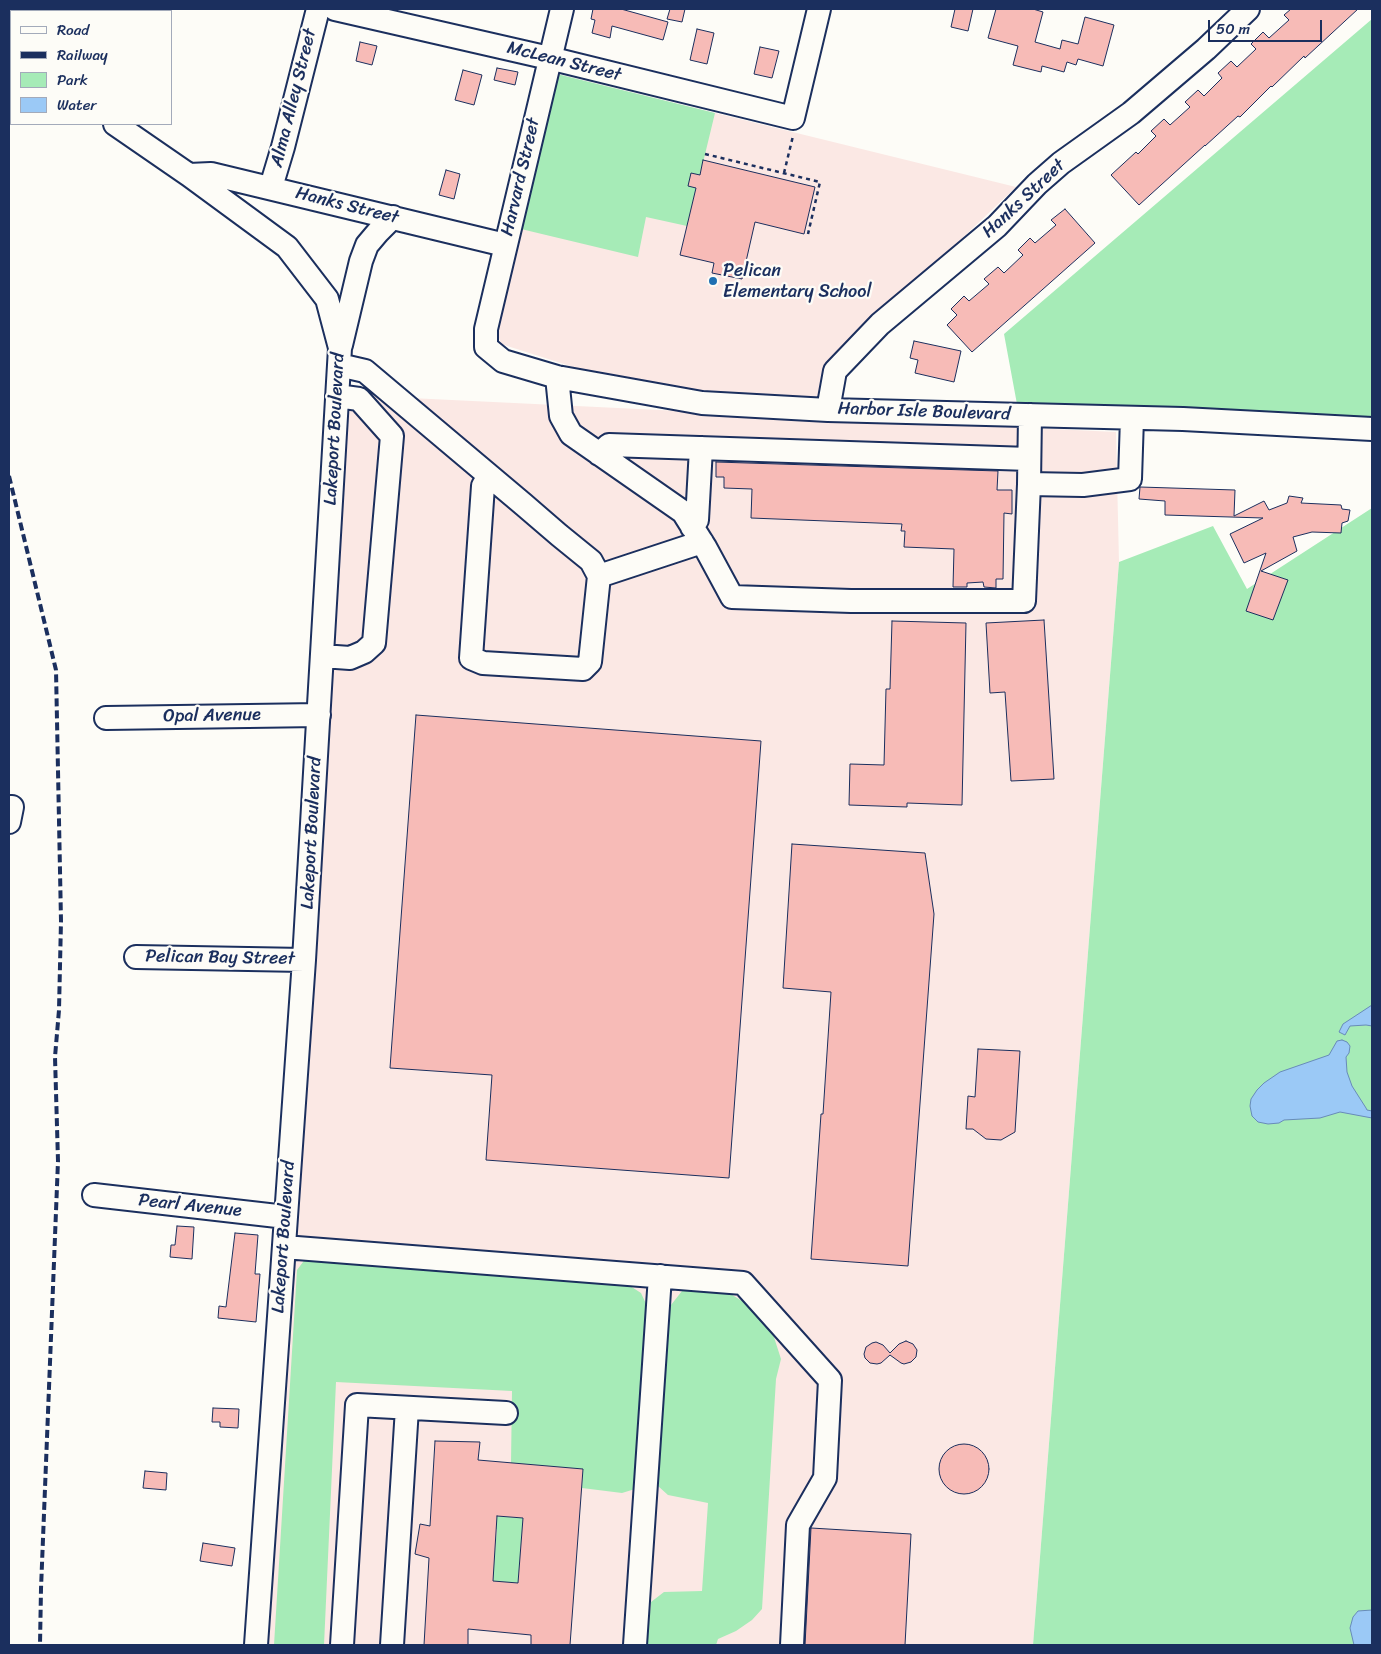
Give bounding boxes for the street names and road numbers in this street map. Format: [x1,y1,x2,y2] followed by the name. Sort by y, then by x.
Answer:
[266,26,322,170] street label: Alma Alley Street
[505,37,623,87] street label: McLean Street
[497,116,545,238] street label: Harvard Street
[978,155,1070,243] street label: Hanks Street
[293,183,401,229] street label: Hanks Street
[320,352,350,506] street label: Lakeport Boulevard
[837,398,1011,426] street label: Harbor Isle Boulevard
[163,704,261,728] street label: Opal Avenue
[297,756,327,910] street label: Lakeport Boulevard
[145,946,295,970] street label: Pelican Bay Street
[268,1160,300,1314] street label: Lakeport Boulevard
[137,1190,243,1222] street label: Pearl Avenue

